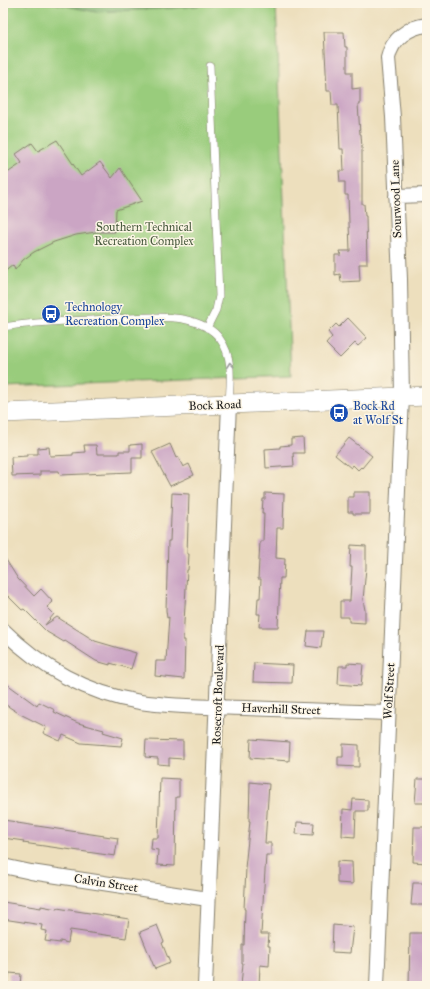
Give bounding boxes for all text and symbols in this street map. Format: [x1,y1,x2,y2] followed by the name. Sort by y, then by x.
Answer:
[388,160,404,238] street label: Sourwood Lane
[94,220,194,248] park label: Southern Technical Recreation Complex
[65,300,165,328] place label: Technology Recreation Complex
[40,303,62,325] bus stop icon: Technology Recreation Complex
[225,362,234,368] one-way arrow
[188,397,242,413] street label: Bock Road
[353,399,404,427] place label: Bock Rd at Wolf St
[328,402,350,424] bus stop icon: Bock Rd at Wolf St
[209,645,227,745] street label: Rosecroft Boulevard
[381,662,398,720] street label: Wolf Street
[241,701,322,717] street label: Haverhill Street
[73,871,140,895] street label: Calvin Street

